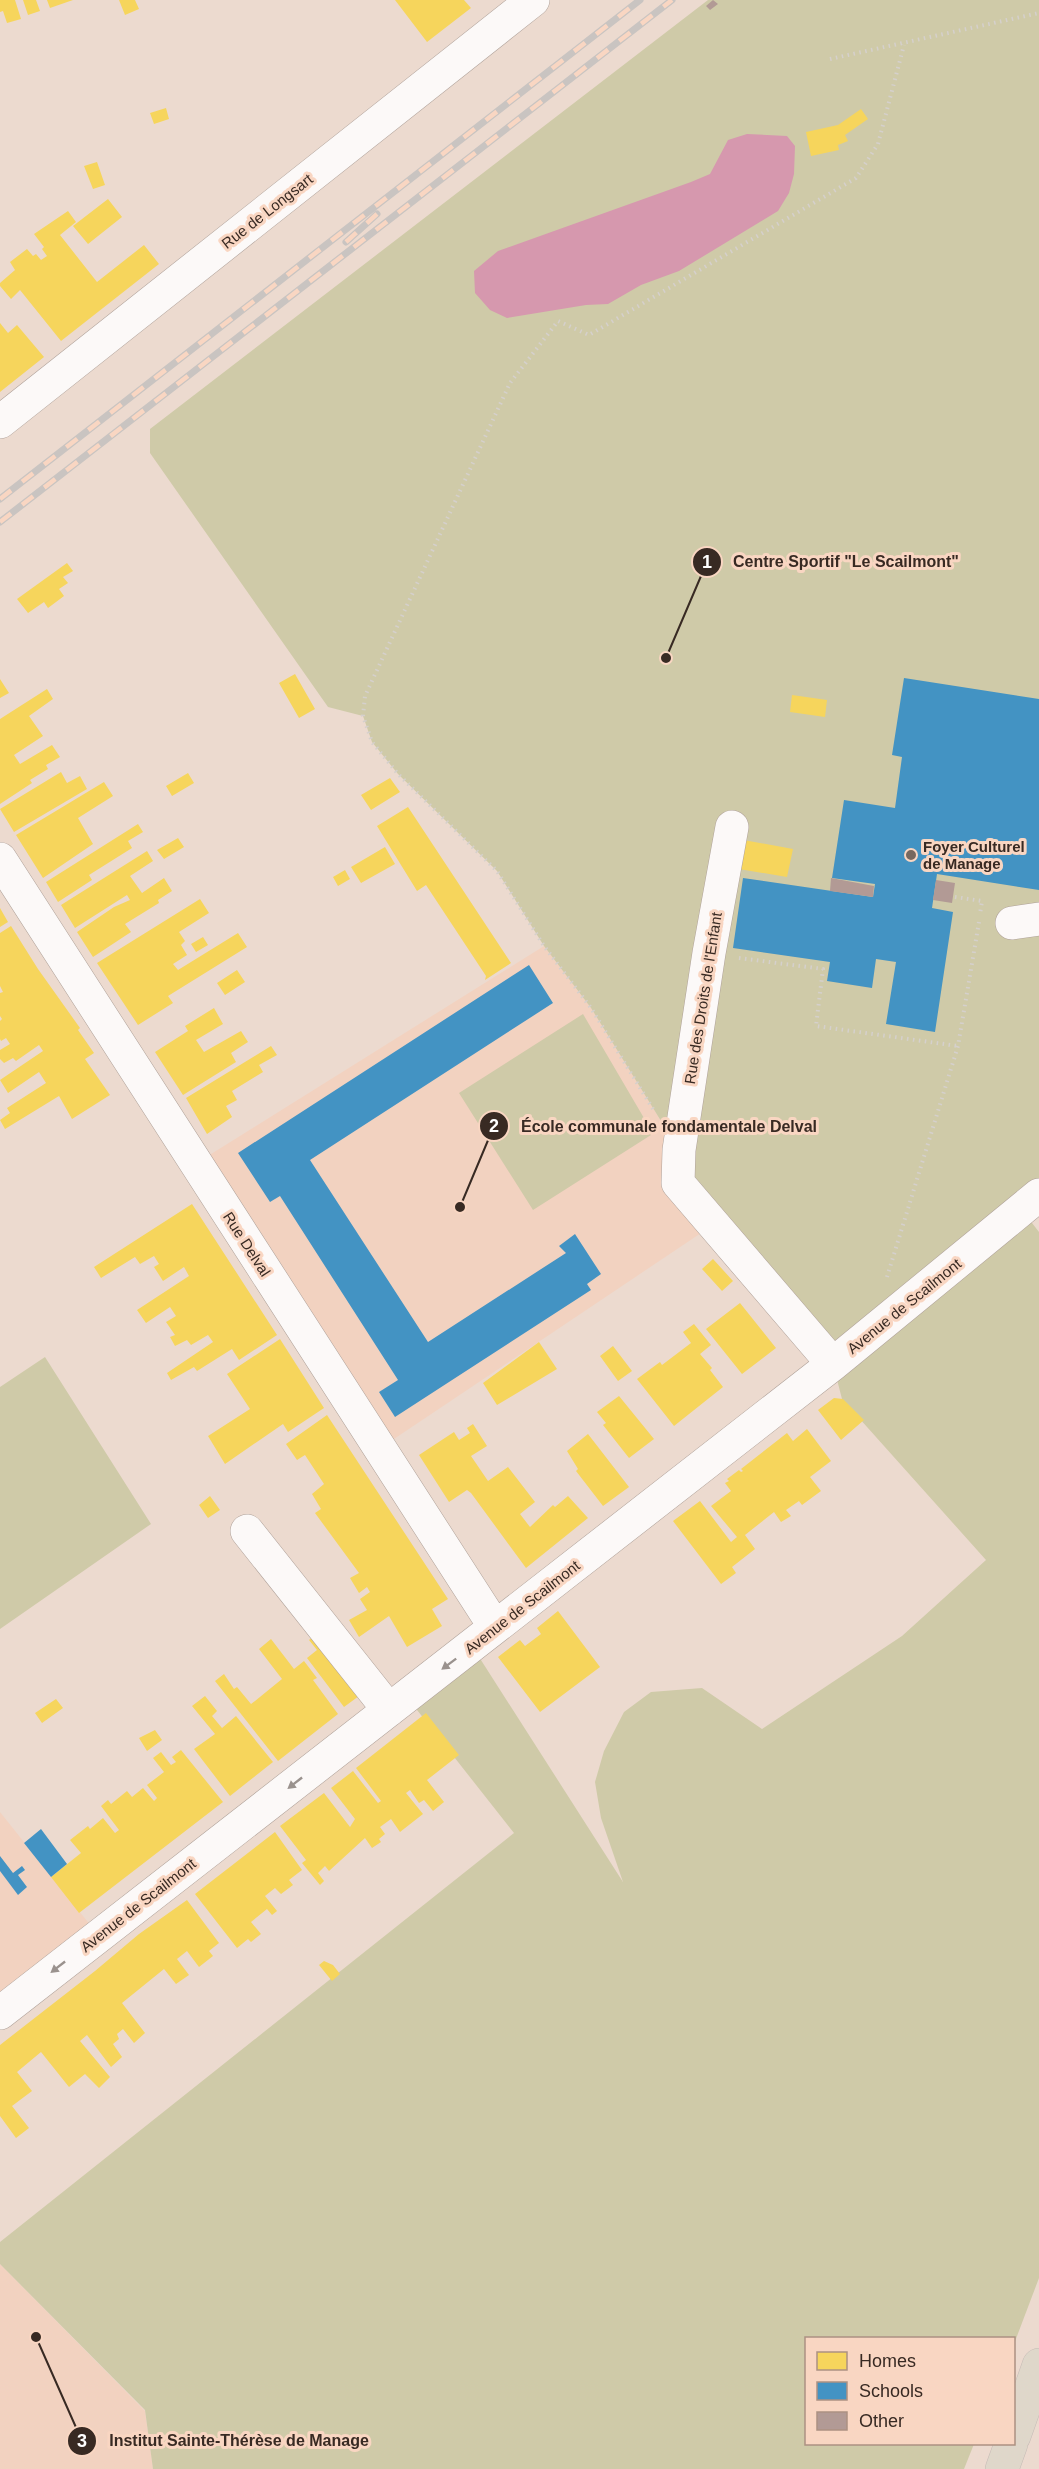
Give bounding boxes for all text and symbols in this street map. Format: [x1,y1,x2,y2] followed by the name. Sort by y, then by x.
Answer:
[218,170,317,252] street label: Rue de Longsart
[692,545,971,579] callout: Centre Sportif "Le Scailmont"
[702,552,712,572] text: 1
[733,553,959,570] text: Centre Sportif "Le Scailmont"
[923,838,1025,872] place label: Foyer Culturel de Manage
[904,848,918,862] marker: Foyer Culturel de Manage
[681,910,725,1085] street label: Rue des Droits de l'Enfant
[479,1109,829,1143] callout: École communale fondamentale Delval
[489,1116,499,1136] text: 2
[521,1117,817,1135] text: École communale fondamentale Delval
[220,1209,274,1279] street label: Rue Delval
[844,1254,965,1357] street label: Avenue de Scailmont
[461,1556,584,1657] street label: Avenue de Scailmont
[441,1657,457,1670] one-way arrow
[287,1777,302,1789] one-way arrow
[77,1854,200,1955] street label: Avenue de Scailmont
[50,1961,66,1974] one-way arrow
[805,2337,1015,2445] legend
[859,2351,916,2371] text: Homes
[859,2381,923,2401] text: Schools
[859,2411,904,2431] text: Other
[67,2424,381,2458] callout: Institut Sainte-Thérèse de Manage
[77,2431,87,2451] text: 3
[109,2432,369,2449] text: Institut Sainte-Thérèse de Manage

